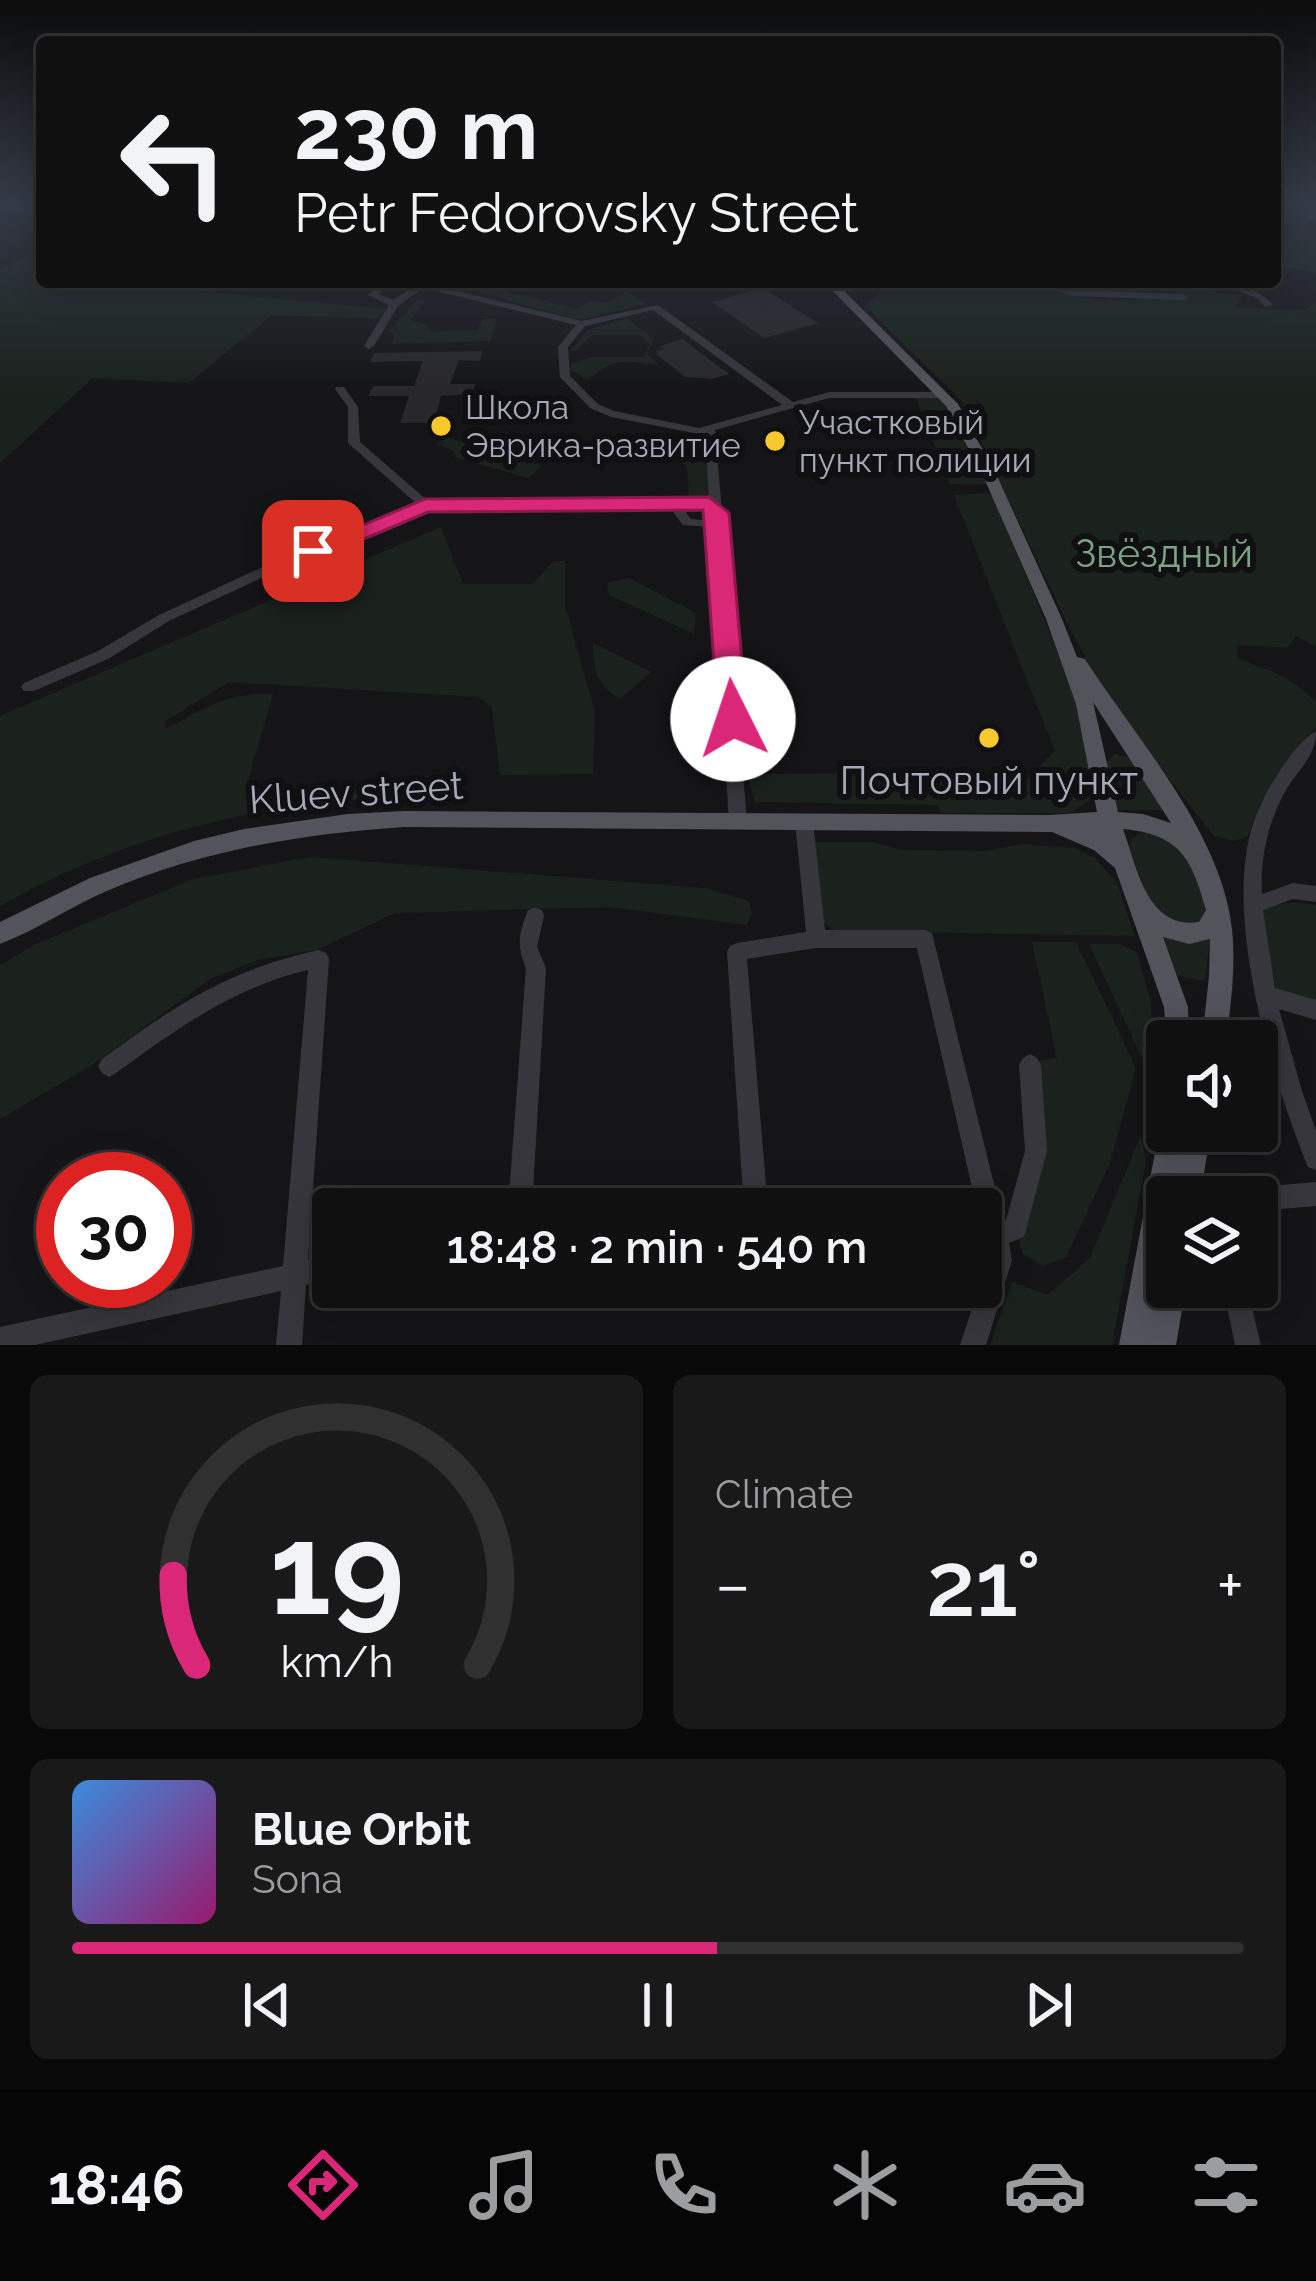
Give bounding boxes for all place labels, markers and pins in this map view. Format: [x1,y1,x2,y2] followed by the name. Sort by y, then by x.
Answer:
[465,388,741,465] place label: Школа Эврика-развитие
[799,403,1031,480] place label: Участковый пункт полиции
[428,413,454,439] marker: Школа Эврика-развитие
[762,428,788,454] marker: Участковый пункт полиции
[262,500,364,602] pin
[976,725,1002,751] marker: Почтовый пункт
[840,757,1138,803] place label: Почтовый пункт

